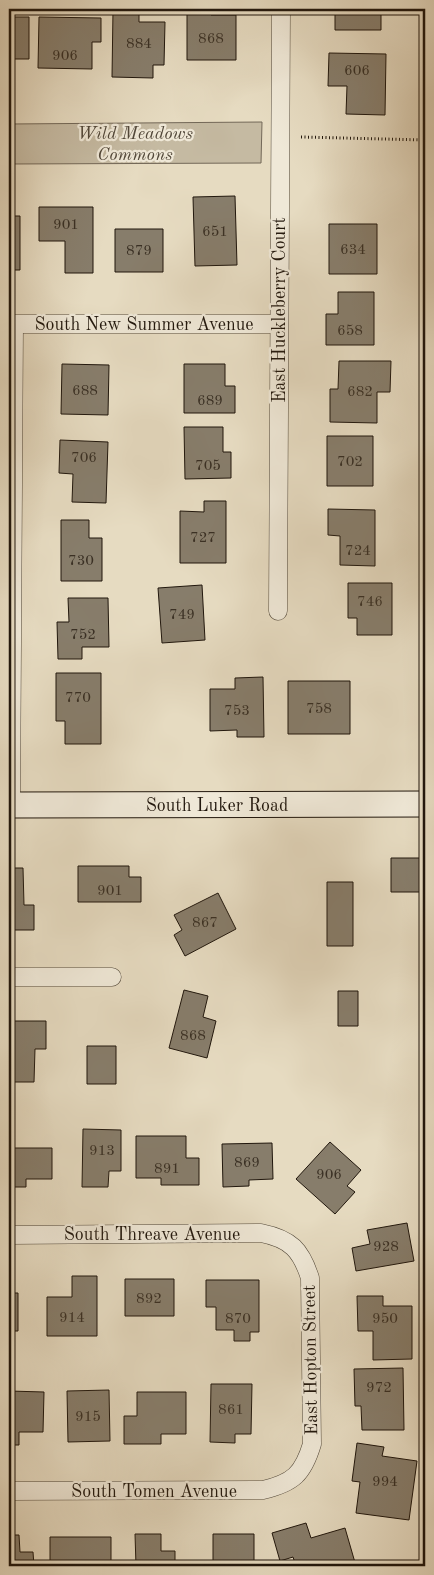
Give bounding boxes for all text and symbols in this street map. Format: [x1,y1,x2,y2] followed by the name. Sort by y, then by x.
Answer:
[198,32,224,47] house number: 868
[126,37,152,52] house number: 884
[52,49,78,64] house number: 906
[344,64,370,79] house number: 606
[77,125,193,164] park label: Wild Meadows Commons
[271,217,289,403] street label: East Huckleberry Court
[53,218,79,233] house number: 901
[202,225,228,240] house number: 651
[340,243,366,258] house number: 634
[126,244,152,259] house number: 879
[34,316,254,334] street label: South New Summer Avenue
[337,324,363,339] house number: 658
[72,384,98,399] house number: 688
[347,385,373,400] house number: 682
[197,394,223,409] house number: 689
[71,451,97,466] house number: 706
[337,455,363,470] house number: 702
[195,459,221,474] house number: 705
[190,531,216,546] house number: 727
[345,544,371,559] house number: 724
[68,554,94,569] house number: 730
[357,595,383,610] house number: 746
[169,608,195,623] house number: 749
[70,628,96,643] house number: 752
[65,691,91,706] house number: 770
[306,702,332,717] house number: 758
[224,704,250,719] house number: 753
[146,797,288,815] street label: South Luker Road
[97,884,123,899] house number: 901
[192,916,218,931] house number: 867
[180,1029,206,1044] house number: 868
[89,1144,115,1159] house number: 913
[234,1156,260,1171] house number: 869
[154,1162,180,1177] house number: 891
[316,1168,342,1183] house number: 906
[64,1226,240,1244] street label: South Threave Avenue
[373,1240,399,1255] house number: 928
[301,1285,321,1435] street label: East Hopton Street
[136,1292,162,1307] house number: 892
[59,1311,85,1326] house number: 914
[225,1312,251,1327] house number: 870
[372,1312,398,1327] house number: 950
[366,1381,392,1396] house number: 972
[218,1403,244,1418] house number: 861
[75,1410,101,1425] house number: 915
[372,1475,398,1490] house number: 994
[71,1483,237,1501] street label: South Tomen Avenue

